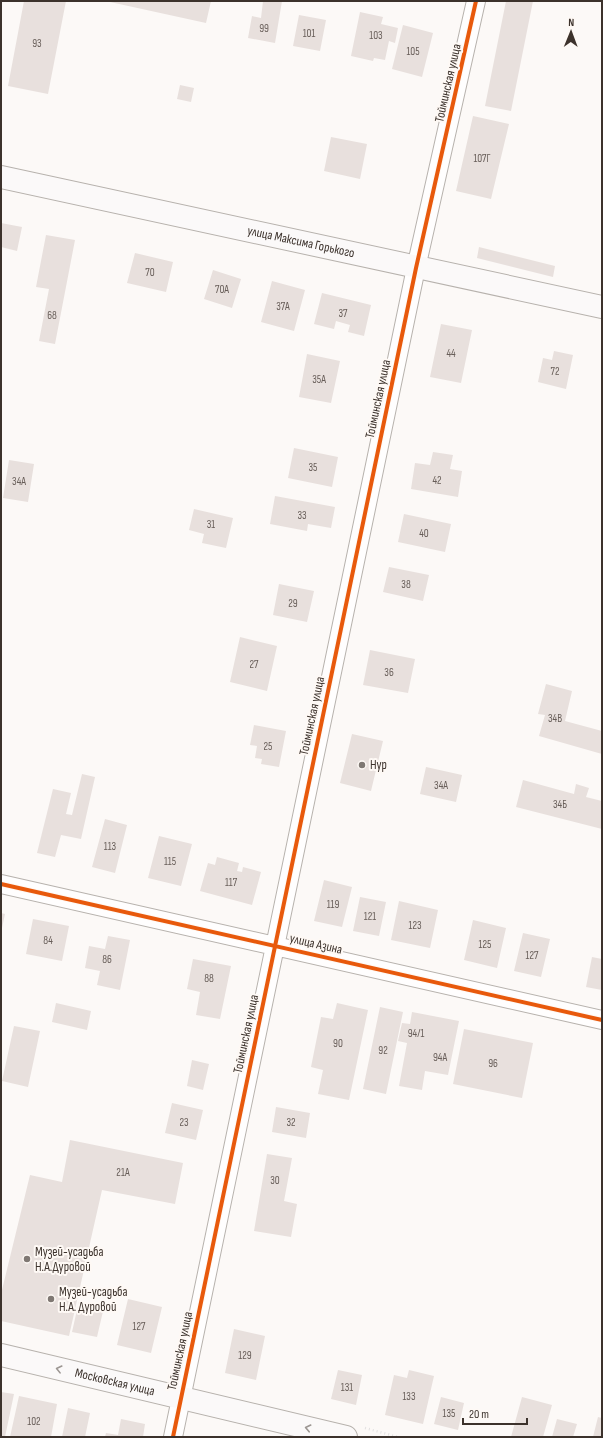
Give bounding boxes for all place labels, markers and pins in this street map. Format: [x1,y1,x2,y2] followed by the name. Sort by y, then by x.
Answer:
[370,757,387,773] place label: Нур
[357,760,367,770] marker: Нур
[35,1244,103,1275] place label: Музей-усадьба Н.А.Дуровой
[22,1254,32,1264] marker: Музей-усадьба Н.А.Дуровой
[59,1284,127,1315] place label: Музей-усадьба Н.А. Дуровой
[46,1294,56,1304] marker: Музей-усадьба Н.А. Дуровой

